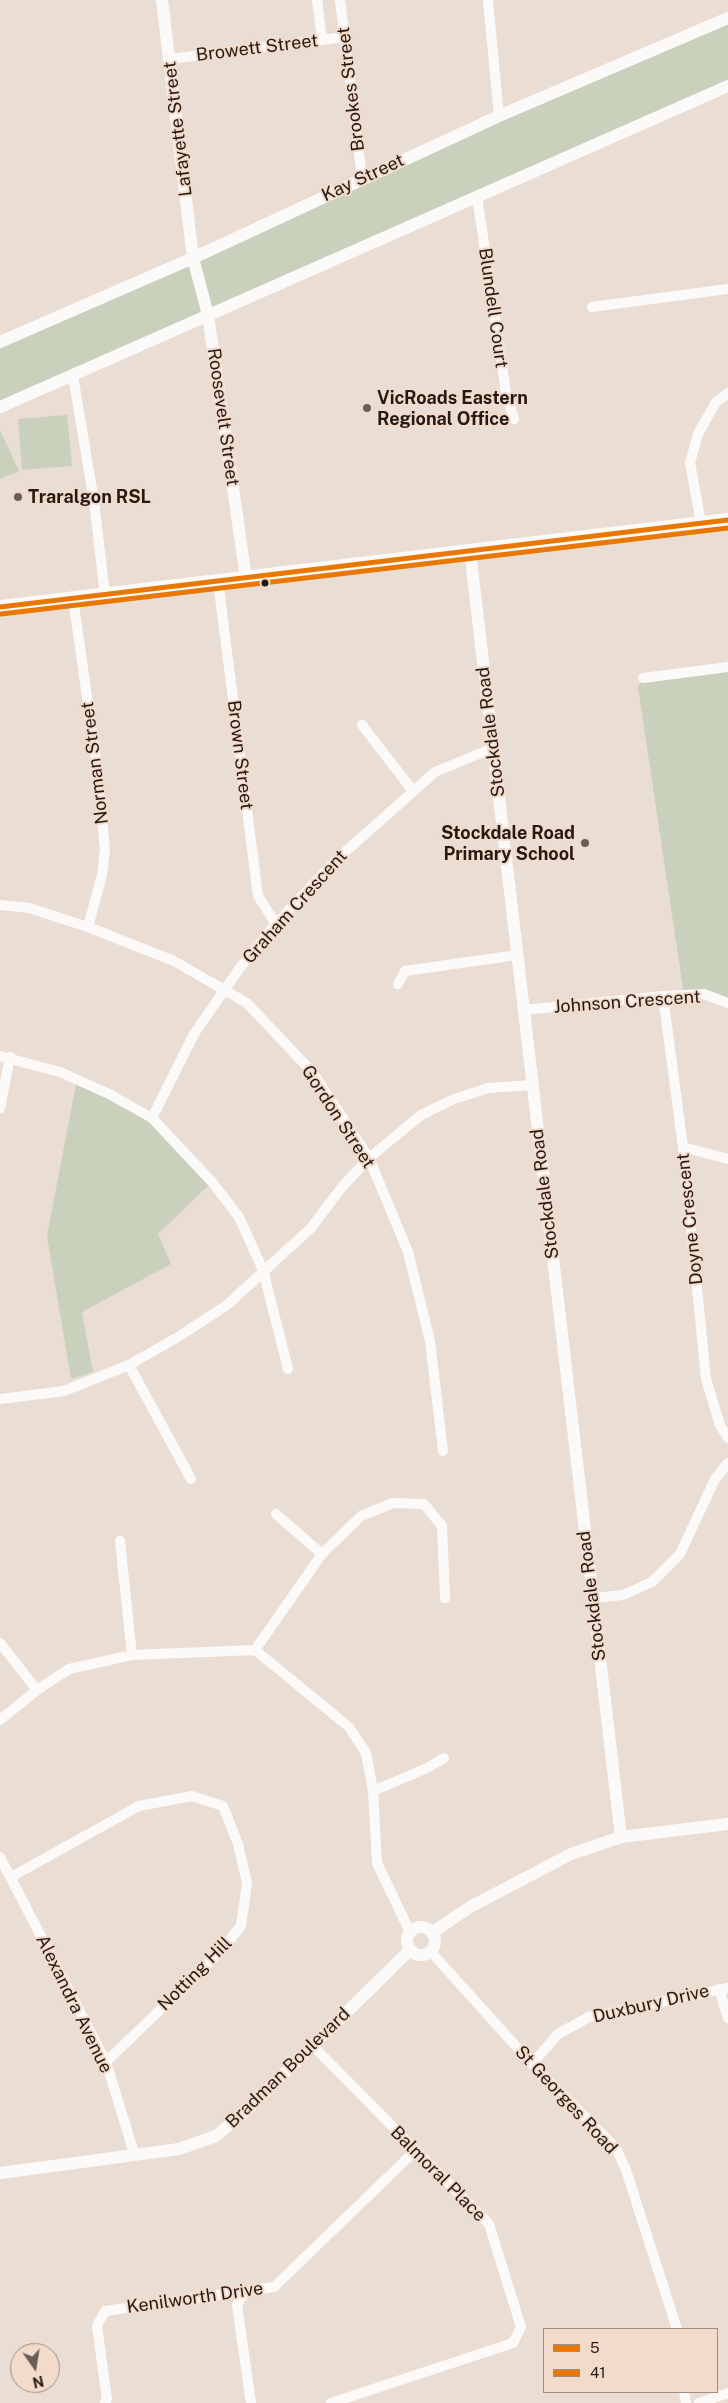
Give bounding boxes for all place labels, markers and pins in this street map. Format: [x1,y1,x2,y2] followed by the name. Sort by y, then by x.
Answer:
[377,387,528,429] place label: VicRoads Eastern Regional Office
[361,402,373,414] marker: VicRoads Eastern Regional Office
[28,486,151,508] place label: Traralgon RSL
[12,491,24,503] marker: Traralgon RSL
[260,578,270,588] unlabelled marker
[441,822,575,864] place label: Stockdale Road Primary School
[579,837,591,849] marker: Stockdale Road Primary School

